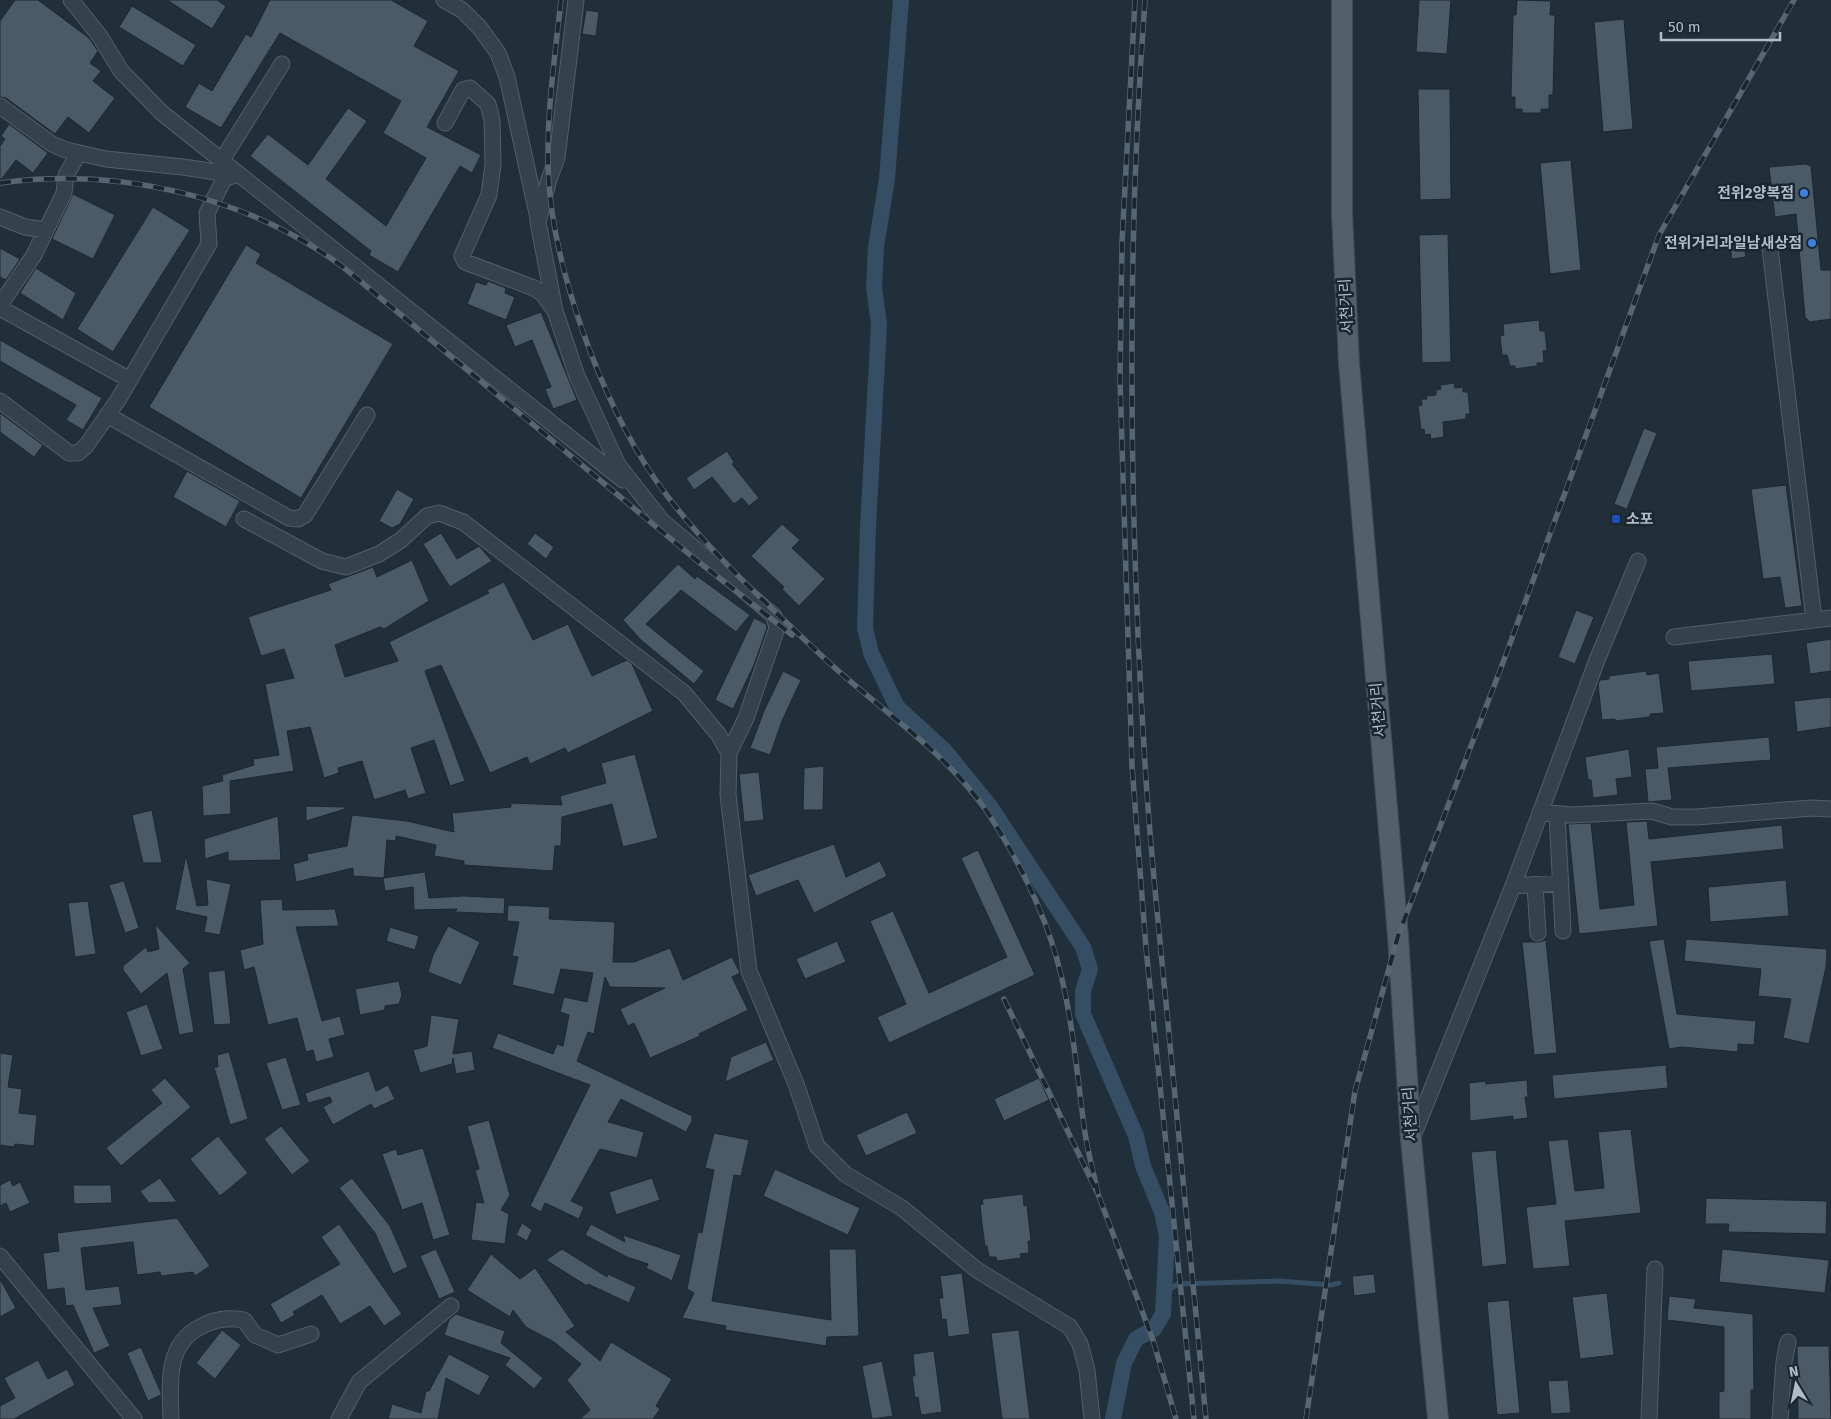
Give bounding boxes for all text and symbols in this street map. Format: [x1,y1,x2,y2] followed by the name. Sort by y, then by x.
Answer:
[1661,10,1780,42] scale bar
[1668,18,1701,36] text: 50 m
[1717,184,1794,202] place label: 전위2양복점
[1798,187,1810,199] marker: 전위2양복점
[1664,234,1802,252] place label: 전위거리과일남새상점
[1806,237,1818,249] marker: 전위거리과일남새상점
[1336,278,1356,334] street label: 서천거리
[1626,510,1654,528] place label: 소포
[1610,513,1622,525] marker: 소포
[1367,682,1389,738] street label: 서천거리
[1399,1086,1421,1142] street label: 서천거리
[1771,1359,1821,1409] north arrow
[1788,1363,1800,1381] text: N

